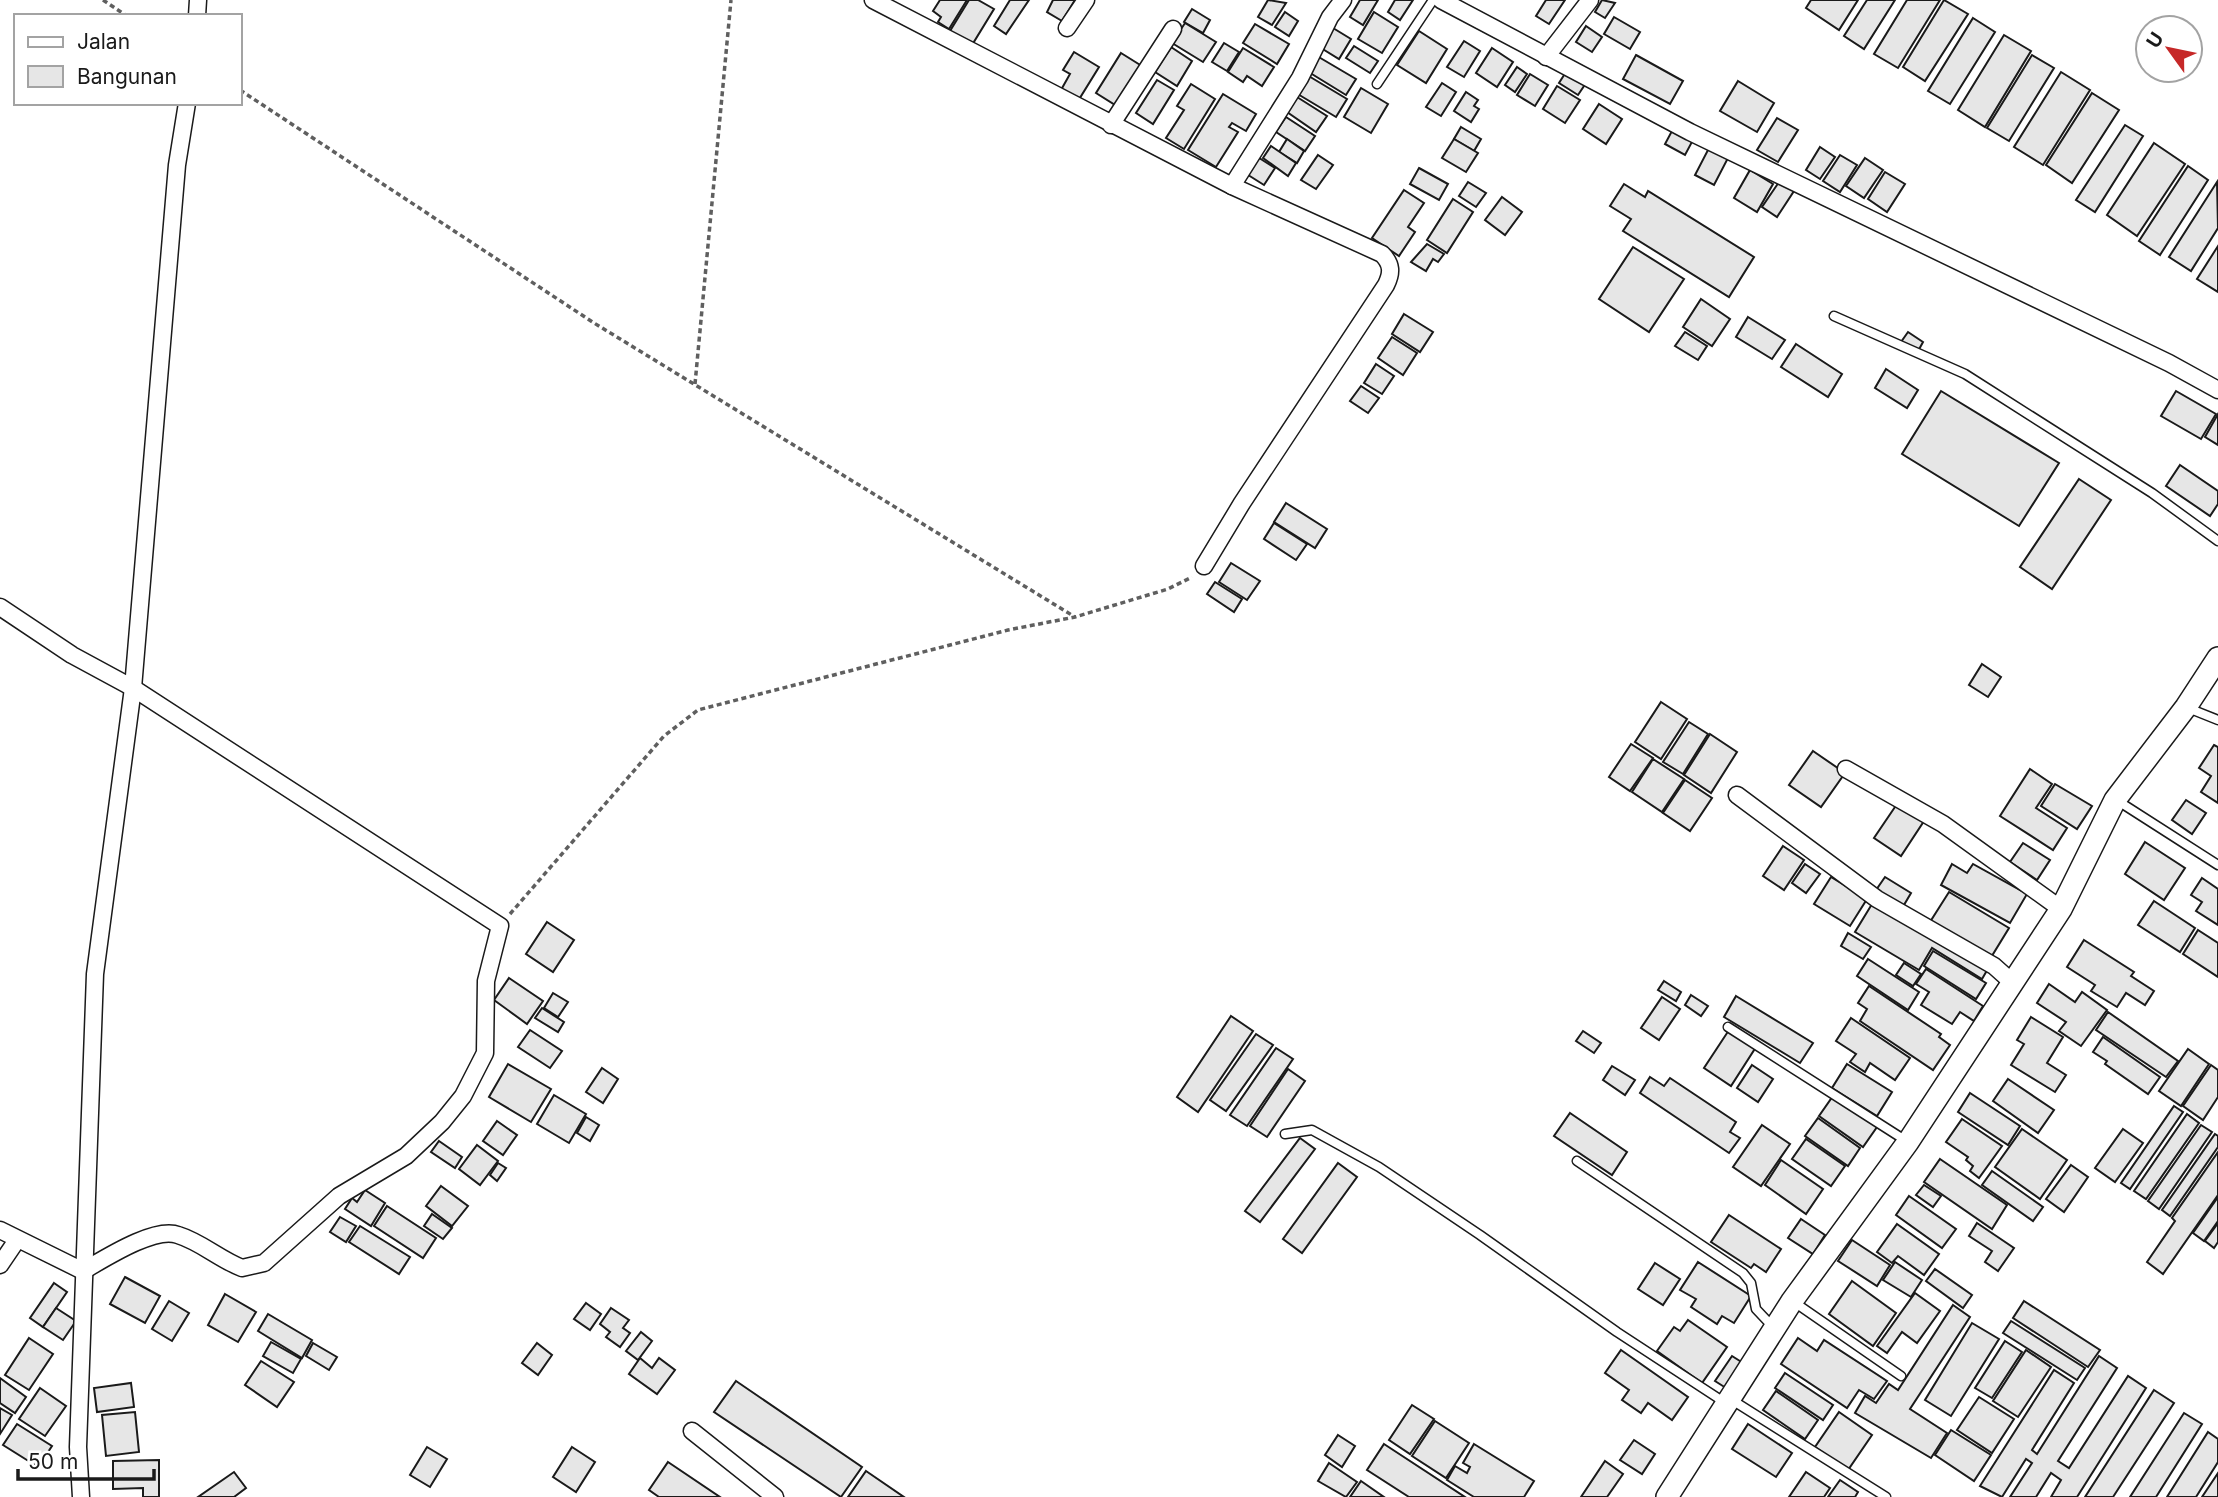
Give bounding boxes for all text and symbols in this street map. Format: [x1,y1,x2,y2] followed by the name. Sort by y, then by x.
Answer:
[14,14,242,105] legend
[2134,14,2204,84] north arrow
[2142,28,2169,52] text: U
[77,29,130,54] text: Jalan
[77,64,177,89] text: Bangunan
[18,1438,154,1482] scale bar
[28,1449,78,1474] text: 50 m

